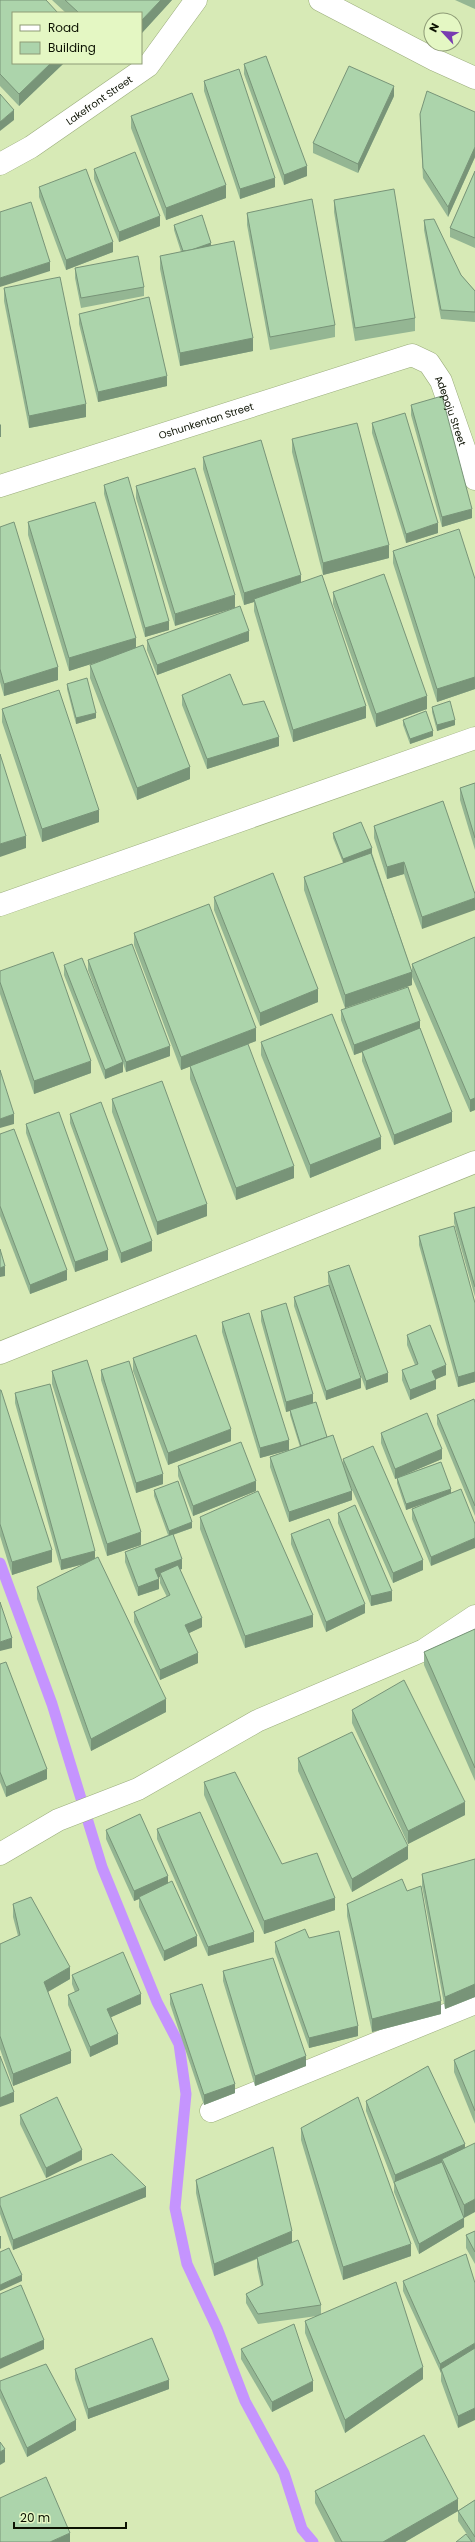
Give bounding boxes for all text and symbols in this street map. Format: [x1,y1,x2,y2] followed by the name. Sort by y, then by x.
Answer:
[12,12,142,64] legend
[423,12,463,52] north arrow
[48,19,79,36] text: Road
[425,20,443,35] text: N
[48,39,96,56] text: Building
[63,72,136,129] street label: Lakefront Street
[431,372,470,448] street label: Adepoju Street
[157,399,256,443] street label: Oshunkentan Street
[14,2504,126,2530] scale bar
[20,2509,50,2526] text: 20 m

